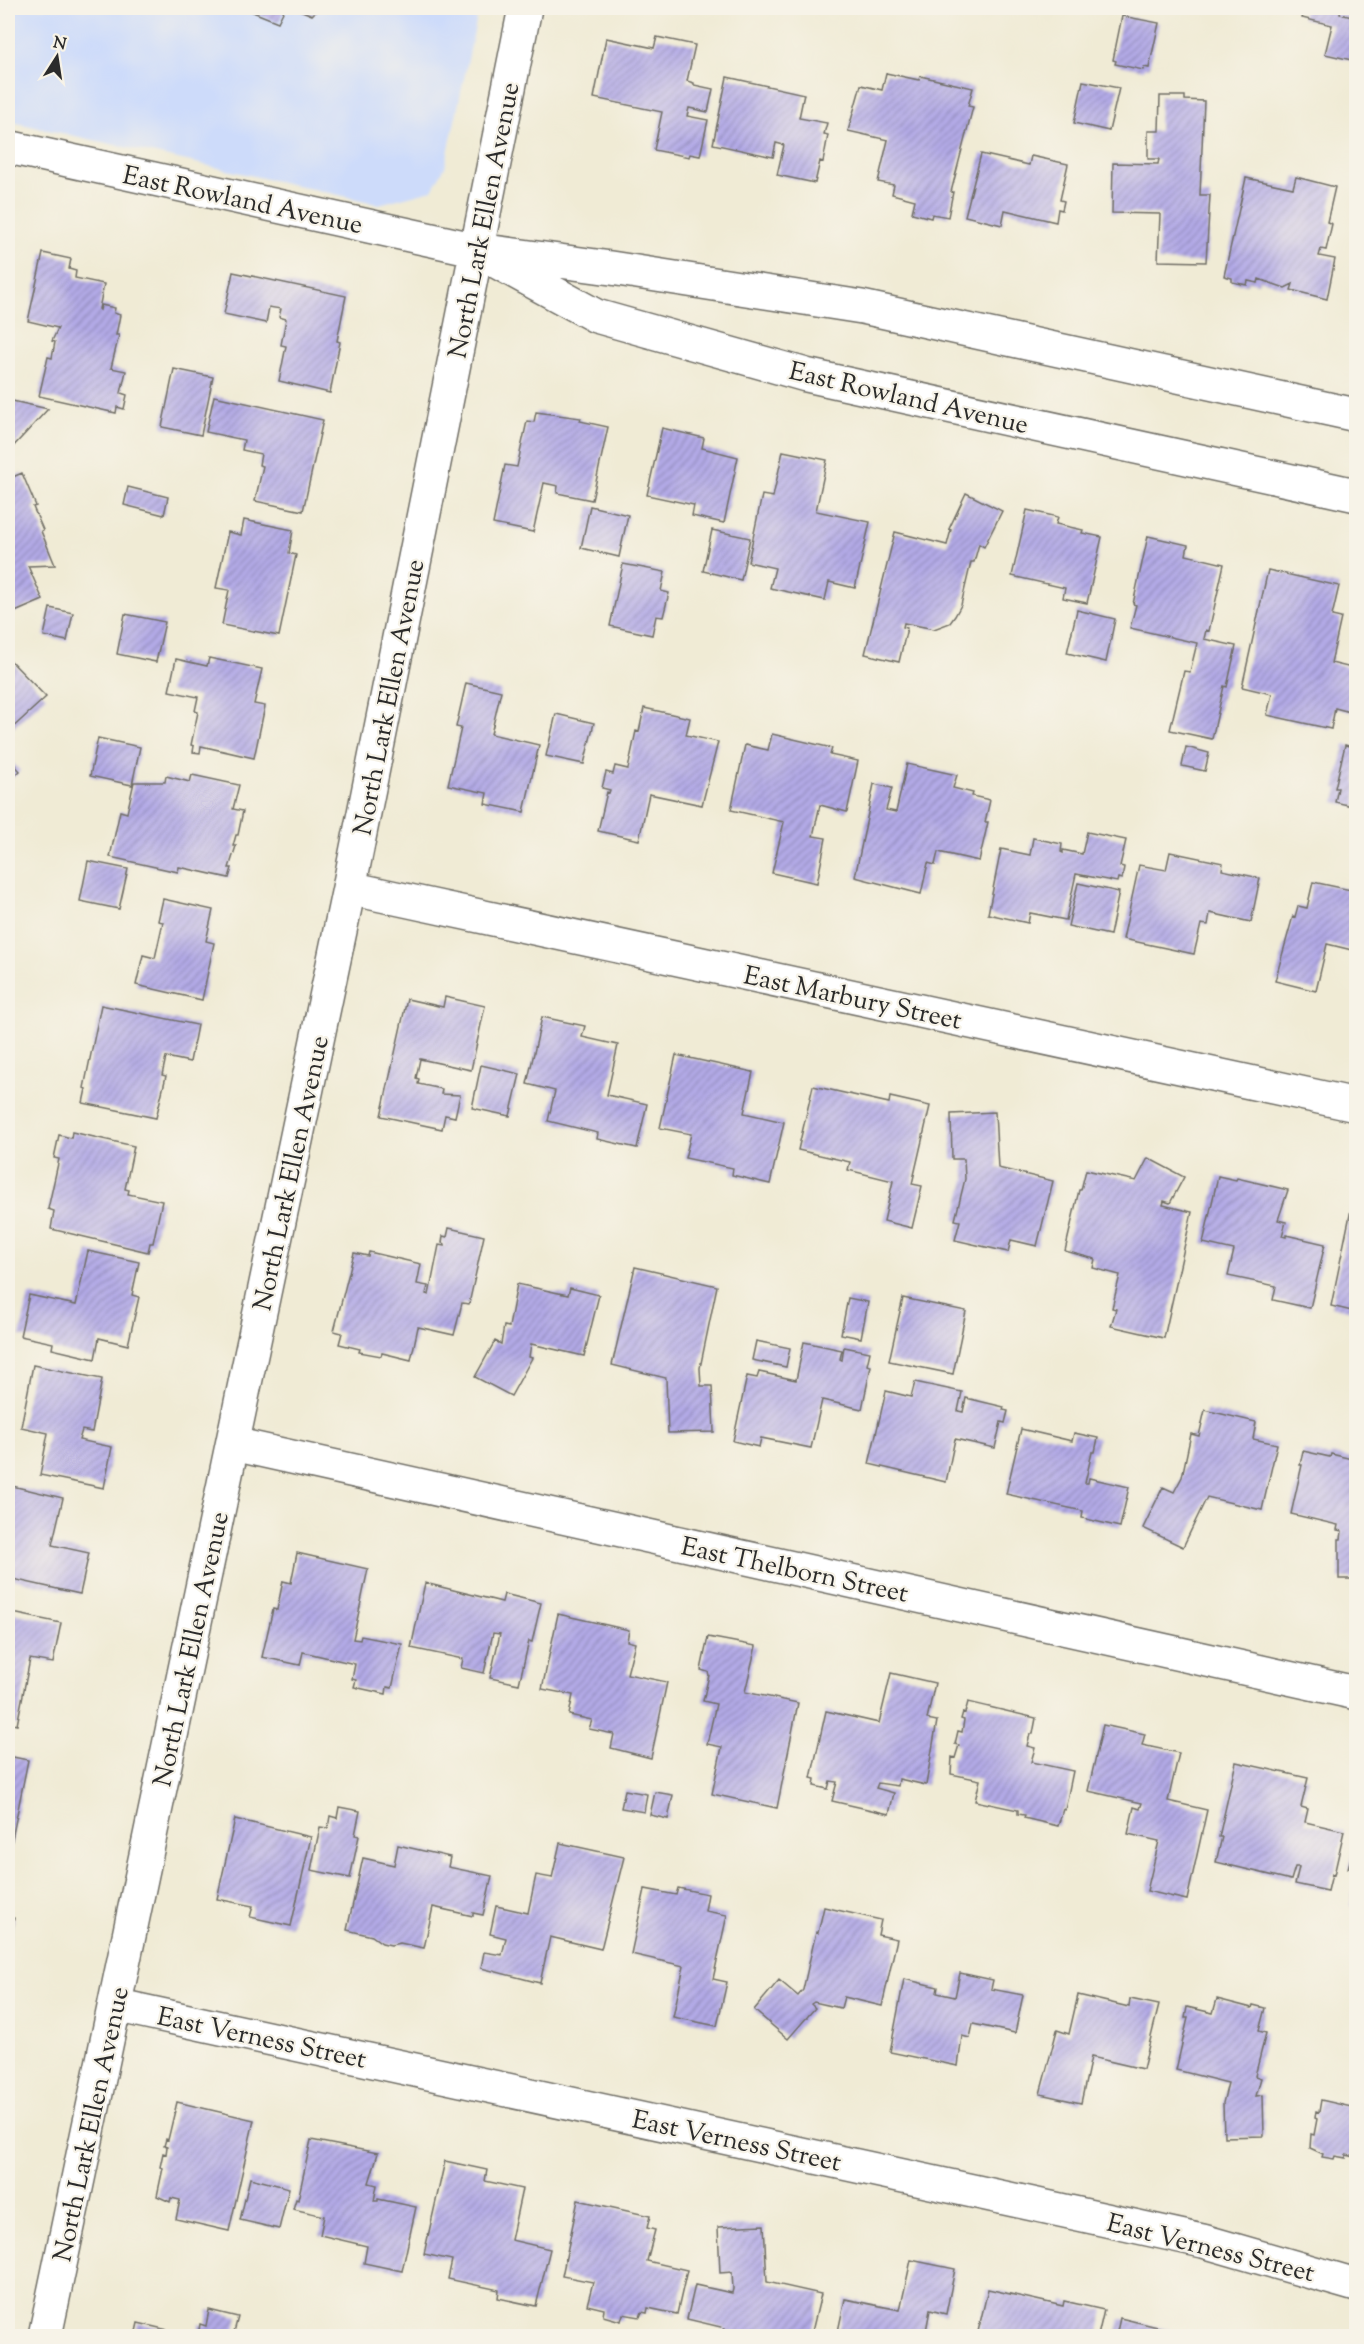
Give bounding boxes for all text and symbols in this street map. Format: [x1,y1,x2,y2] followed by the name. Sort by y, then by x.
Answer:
[27,27,87,87] north arrow
[51,32,68,57] text: N
[441,79,530,362] street label: North Lark Ellen Avenue
[119,158,366,245] street label: East Rowland Avenue
[785,354,1032,445] street label: East Rowland Avenue
[346,556,435,839] street label: North Lark Ellen Avenue
[740,958,965,1041] street label: East Marbury Street
[245,1032,340,1315] street label: North Lark Ellen Avenue
[145,1508,240,1791] street label: North Lark Ellen Avenue
[678,1529,912,1614] street label: East Thelborn Street
[45,1983,140,2266] street label: North Lark Ellen Avenue
[153,1999,370,2080] street label: East Verness Street
[628,2102,845,2183] street label: East Verness Street
[1103,2206,1318,2293] street label: East Verness Street

